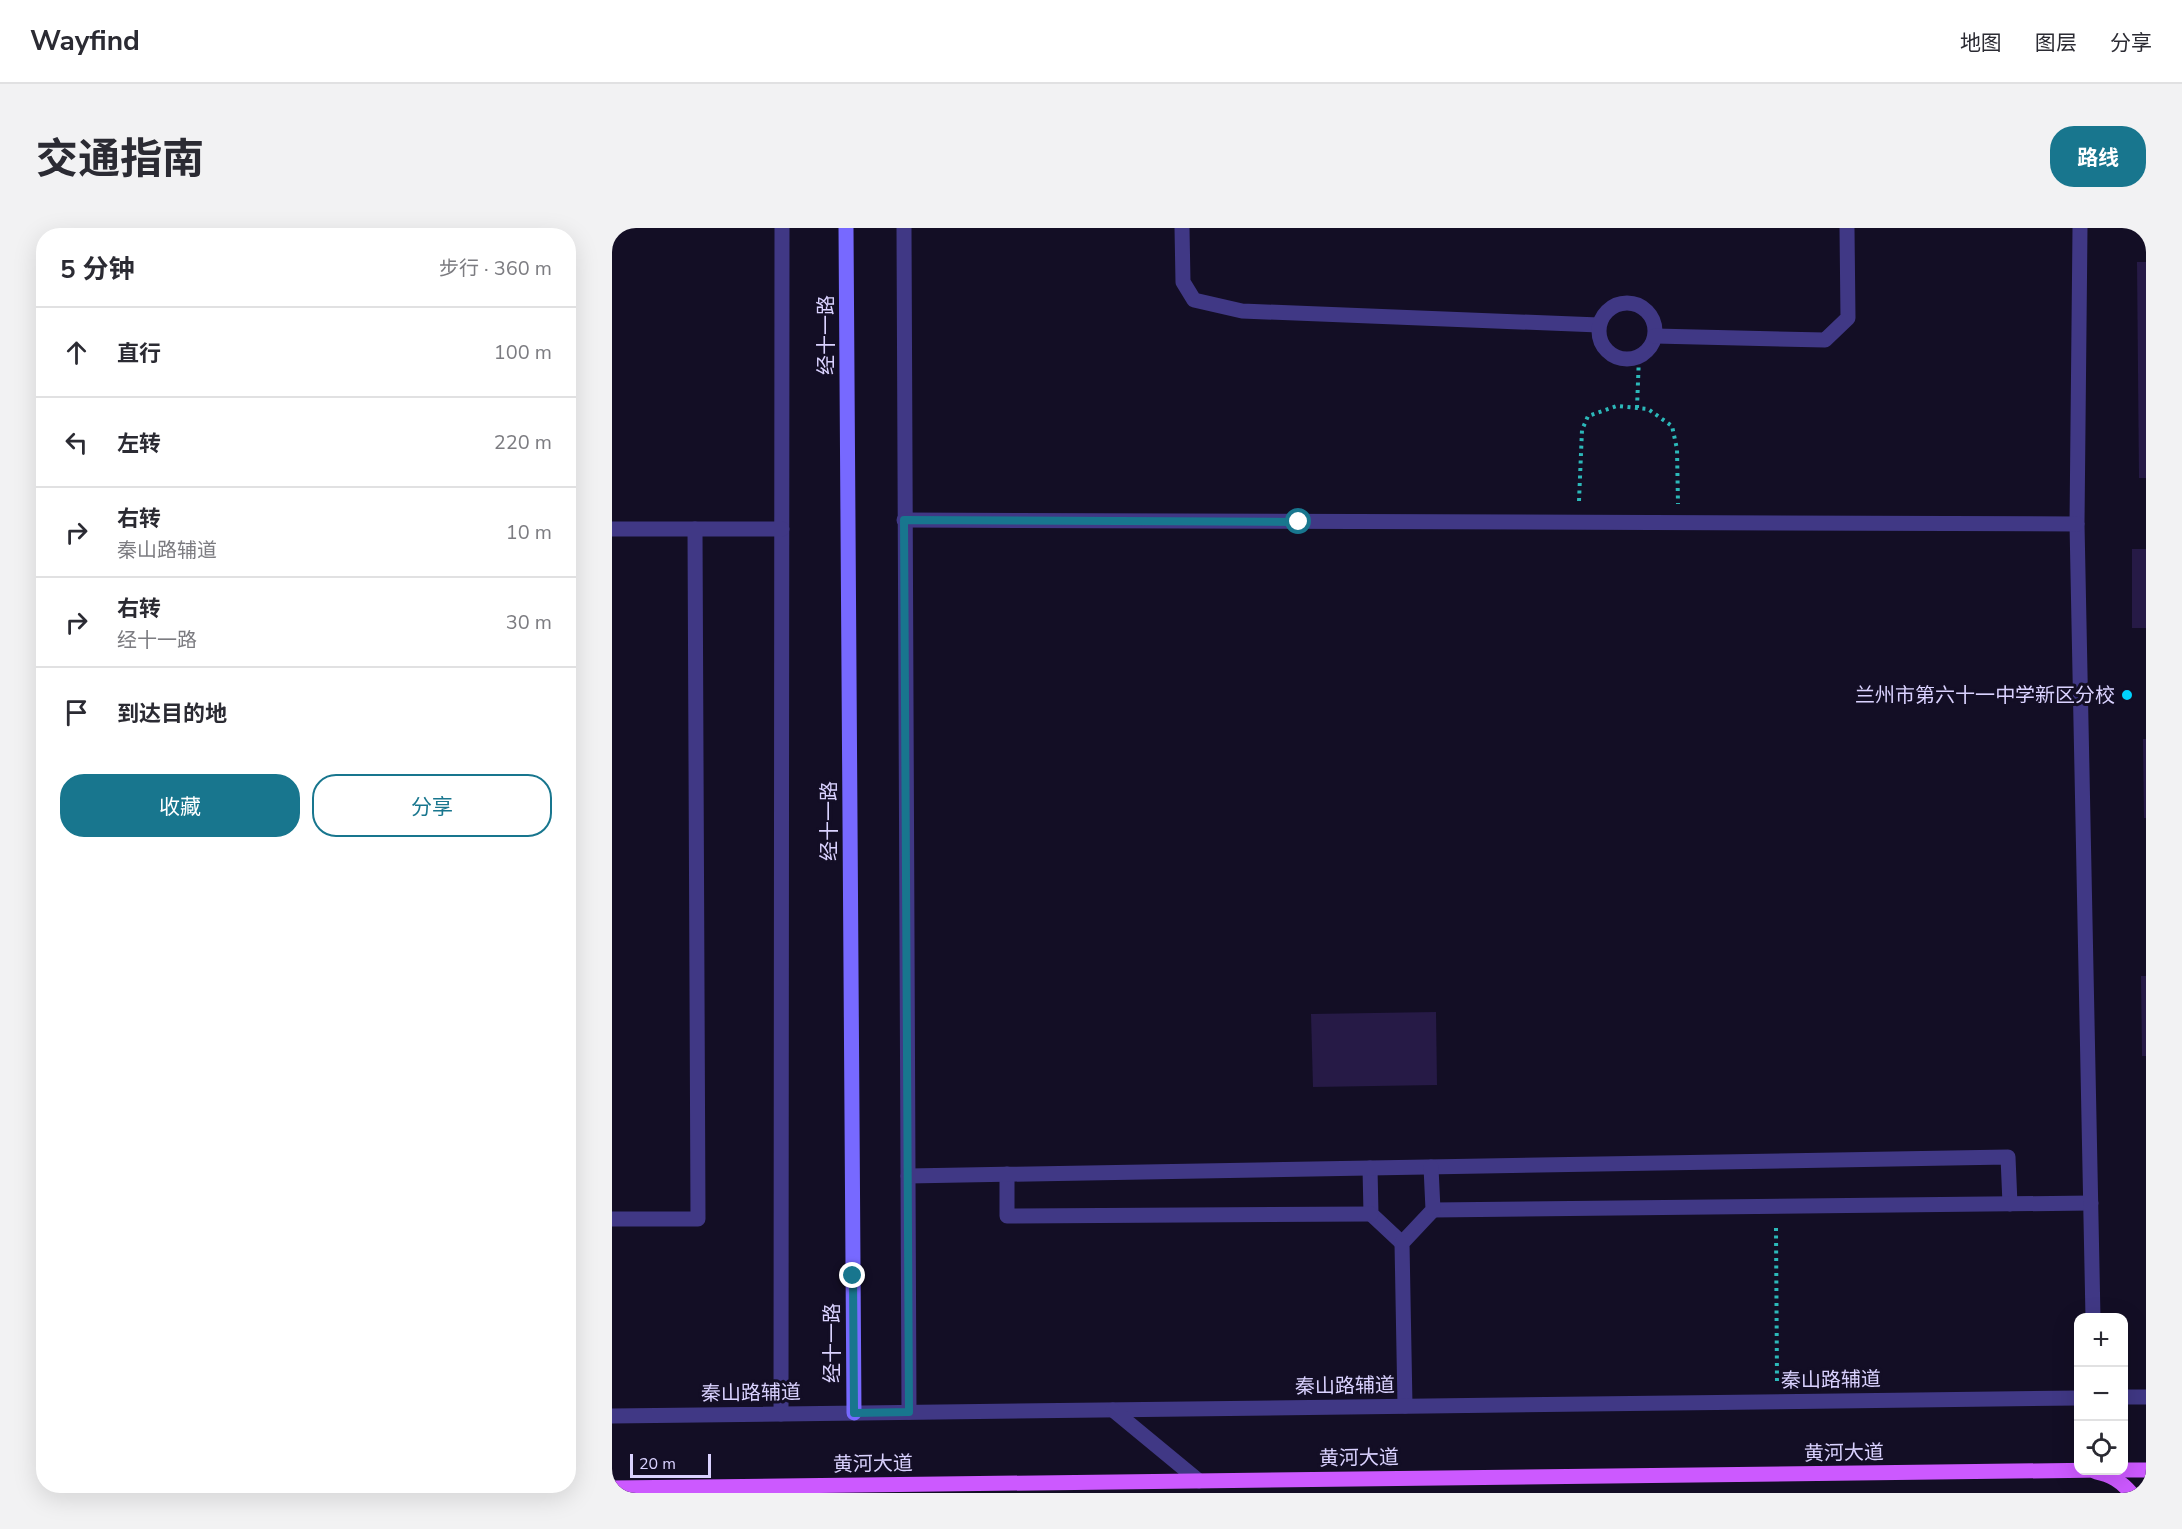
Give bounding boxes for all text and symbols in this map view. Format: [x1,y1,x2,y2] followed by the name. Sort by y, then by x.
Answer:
[30,22,140,60] text: Wayfind
[1960,29,2002,57] text: 地图
[2035,29,2077,57] text: 图层
[2110,29,2152,57] text: 分享
[2050,126,2146,187] button: 路线
[36,131,204,188] text: 交通指南
[60,252,135,287] text: 5 分钟
[439,255,552,282] text: 步行 · 360 m
[813,295,840,375] street label: 经十一路
[60,336,93,369] icon: ahead
[117,339,161,369] text: 直行
[494,339,552,366] text: 100 m
[60,426,93,459] icon: left
[117,429,161,459] text: 左转
[494,429,552,456] text: 220 m
[117,504,161,534] text: 右转
[1285,508,1311,534] route start
[60,516,93,549] icon: right
[506,519,552,546] text: 10 m
[117,537,217,564] text: 秦山路辅道
[117,594,161,624] text: 右转
[60,606,93,639] icon: right
[506,609,552,636] text: 30 m
[117,627,197,654] text: 经十一路
[1855,682,2115,709] place label: 兰州市第六十一中学新区分校
[2120,688,2134,702] marker: 兰州市第六十一中学新区分校
[60,696,93,729] icon: arrive
[117,699,227,729] text: 到达目的地
[60,774,300,837] button: 收藏
[312,774,552,837] button: 分享
[816,781,843,861] street label: 经十一路
[839,1262,865,1288] route end
[819,1303,846,1383] street label: 经十一路
[2074,1313,2128,1475] map controls
[2074,1313,2128,1367] button: +
[1781,1366,1881,1394] street label: 秦山路辅道
[2074,1367,2128,1421] button: −
[1295,1372,1395,1400] street label: 秦山路辅道
[701,1379,801,1407] street label: 秦山路辅道
[2074,1421,2128,1475] button: locate
[1804,1439,1884,1467] street label: 黄河大道
[1319,1444,1399,1472] street label: 黄河大道
[833,1450,913,1478] street label: 黄河大道
[630,1451,711,1478] scale bar
[639,1453,676,1475] text: 20 m

